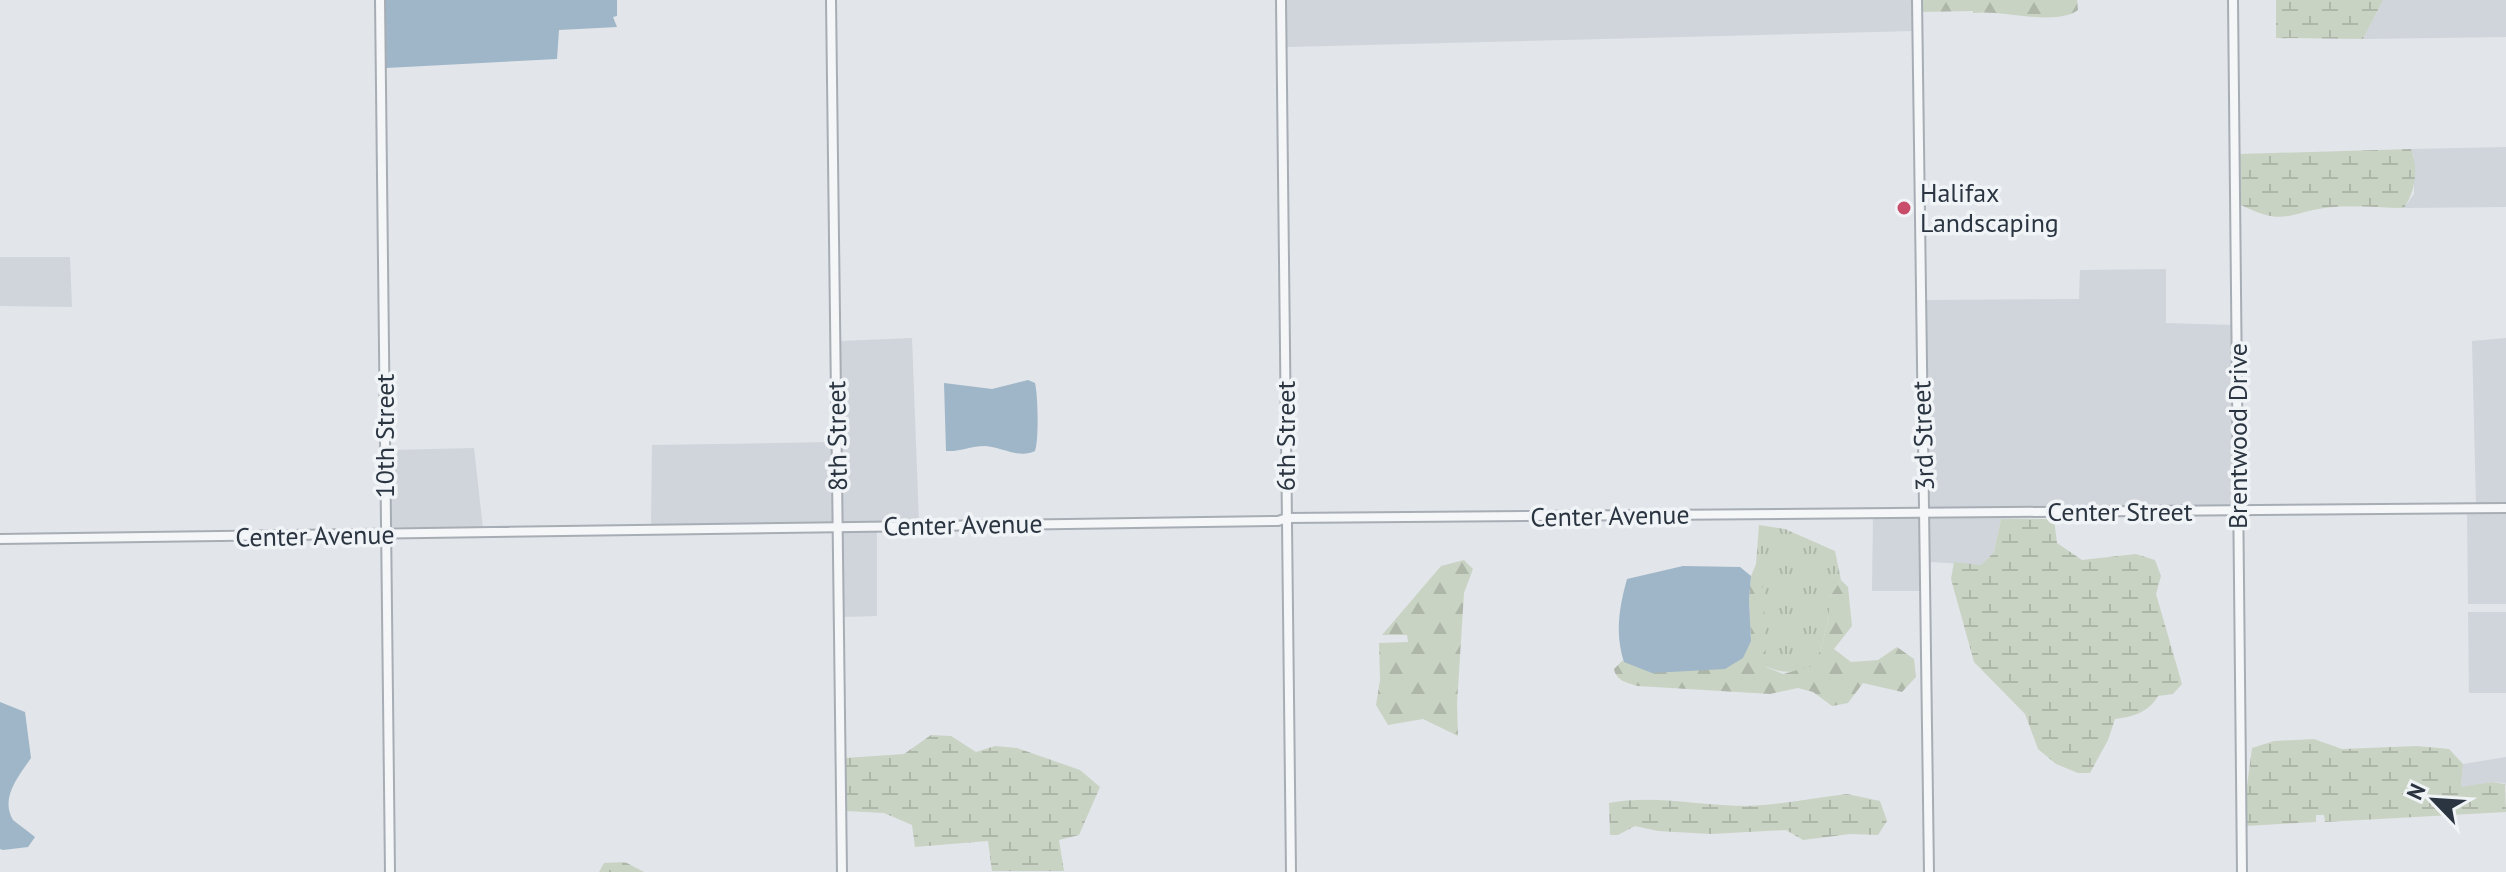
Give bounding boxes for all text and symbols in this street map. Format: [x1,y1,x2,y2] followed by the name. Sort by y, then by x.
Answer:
[1920,176,2059,239] place label: Halifax Landscaping
[1895,199,1913,217] marker: Halifax Landscaping
[2221,343,2254,529] street label: Brentwood Drive
[368,373,401,498] street label: 10th Street
[819,380,854,492] street label: 8th Street
[1904,380,1941,492] street label: 3rd Street
[1269,381,1302,491] street label: 6th Street
[2047,495,2193,528] street label: Center Street
[1530,498,1690,533] street label: Center Avenue
[883,507,1043,542] street label: Center Avenue
[235,518,395,553] street label: Center Avenue
[2394,760,2474,840] north arrow
[2400,779,2432,804] text: N

